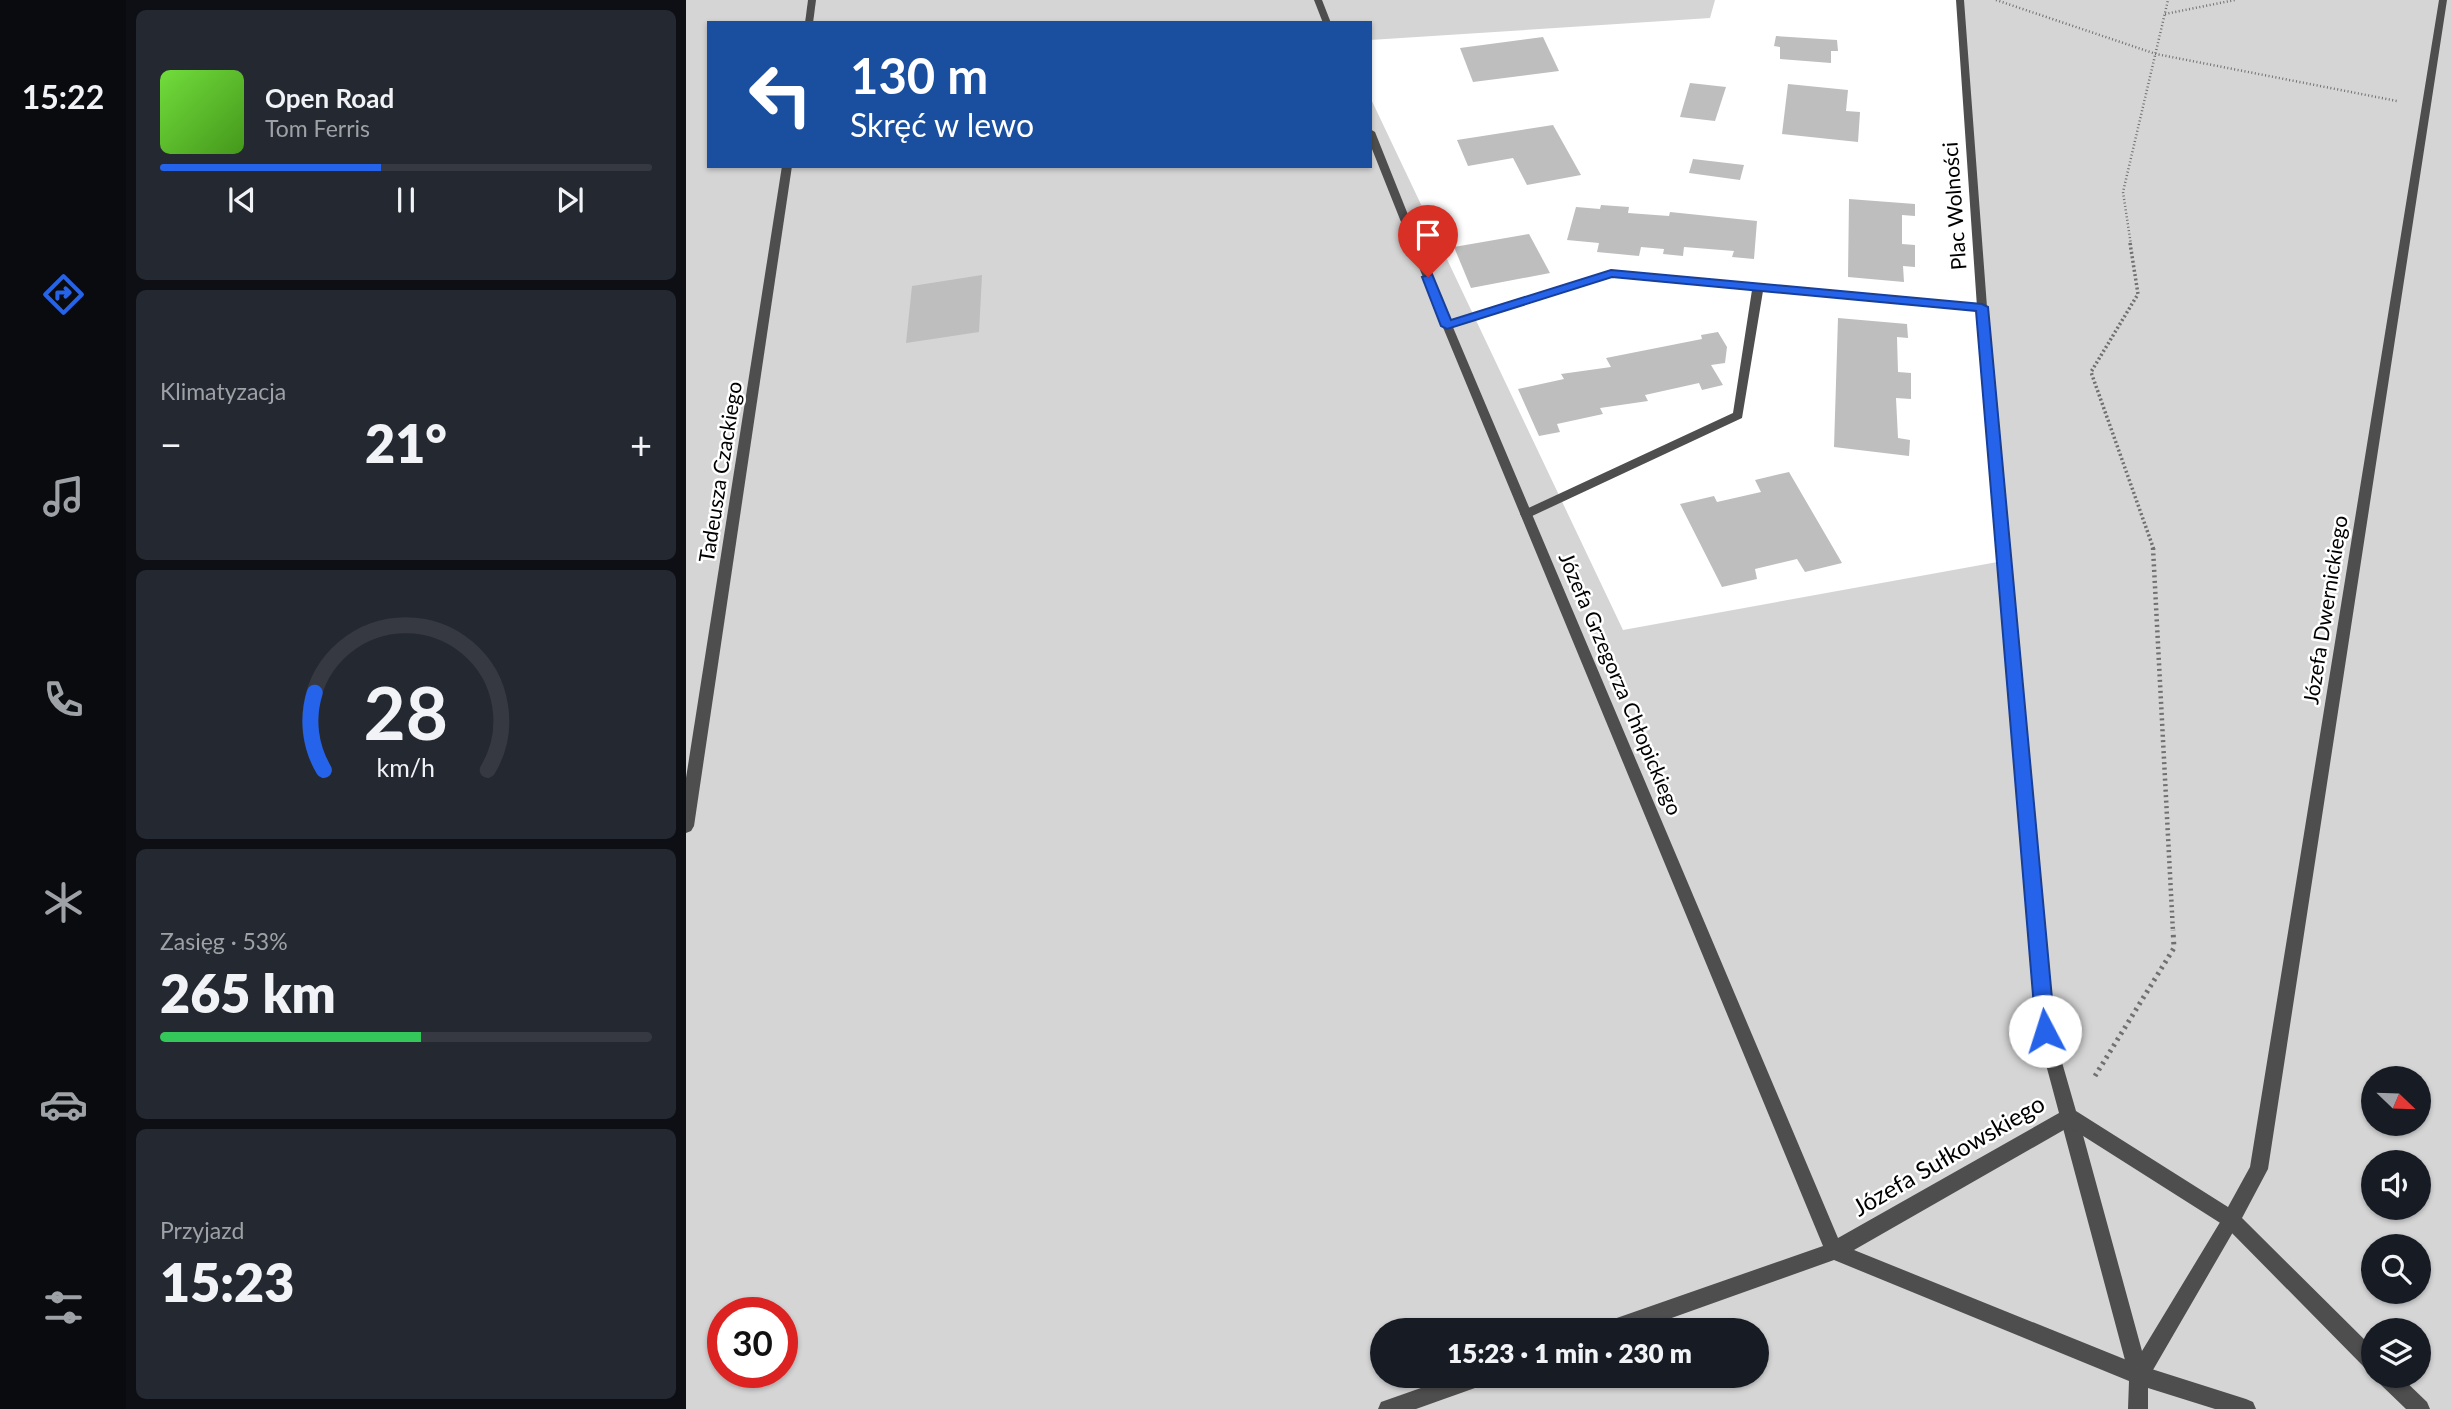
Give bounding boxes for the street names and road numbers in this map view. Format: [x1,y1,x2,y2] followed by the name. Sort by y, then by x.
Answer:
[1937,141,1970,271] street label: Plac Wolności
[693,379,746,564] street label: Tadeusza Czackiego
[2297,513,2352,706] street label: Józefa Dwernickiego
[1555,548,1688,819] street label: Józefa Grzegorza Chłopickiego
[1847,1088,2049,1221] street label: Józefa Sułkowskiego

